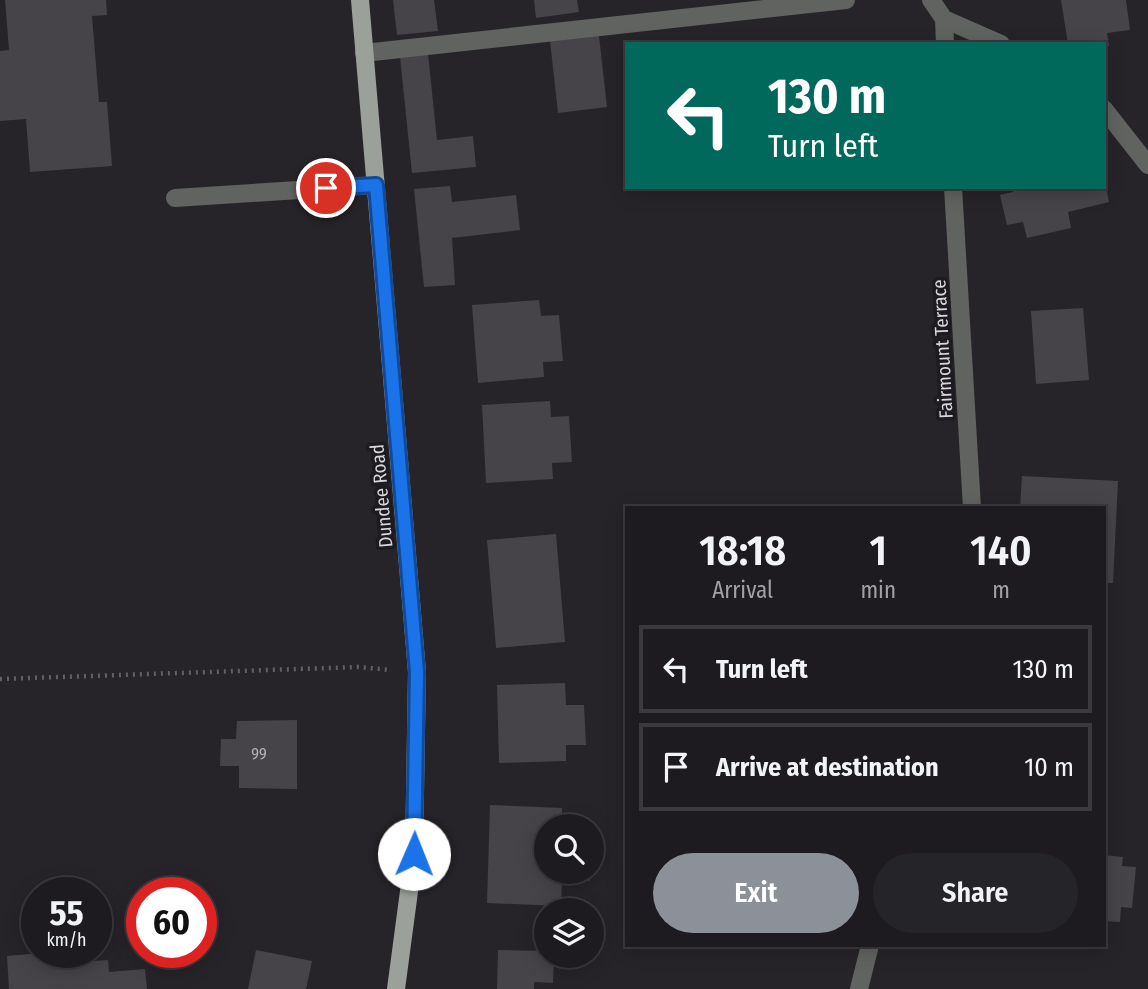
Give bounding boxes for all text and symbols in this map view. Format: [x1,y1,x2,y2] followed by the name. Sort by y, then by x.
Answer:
[768,67,886,126] text: 130 m
[653,70,744,161] icon: left
[768,127,878,165] text: Turn left
[296,158,356,218] pin
[307,169,345,207] icon: arrive
[927,279,958,419] street label: Fairmount Terrace
[366,443,397,549] street label: Dundee Road
[699,526,786,576] text: 18:18
[869,526,887,576] text: 1
[970,526,1032,576] text: 140
[712,576,773,604] text: Arrival
[860,576,896,604] text: min
[992,576,1010,604] text: m
[657,650,695,688] icon: left
[716,654,808,685] text: Turn left
[1012,654,1074,685] text: 130 m
[251,744,267,763] house number: 99
[657,748,695,786] icon: arrive
[716,752,939,783] text: Arrive at destination
[1024,752,1074,783] text: 10 m
[534,814,604,968] map controls
[534,814,604,884] button: search
[377,817,451,891] position arrow
[653,853,859,933] button: Exit
[873,853,1078,933] button: Share
[126,877,217,968] speed limit sign: 60
[49,892,84,934] text: 55
[534,898,604,968] button: layers
[46,929,87,951] text: km/h

